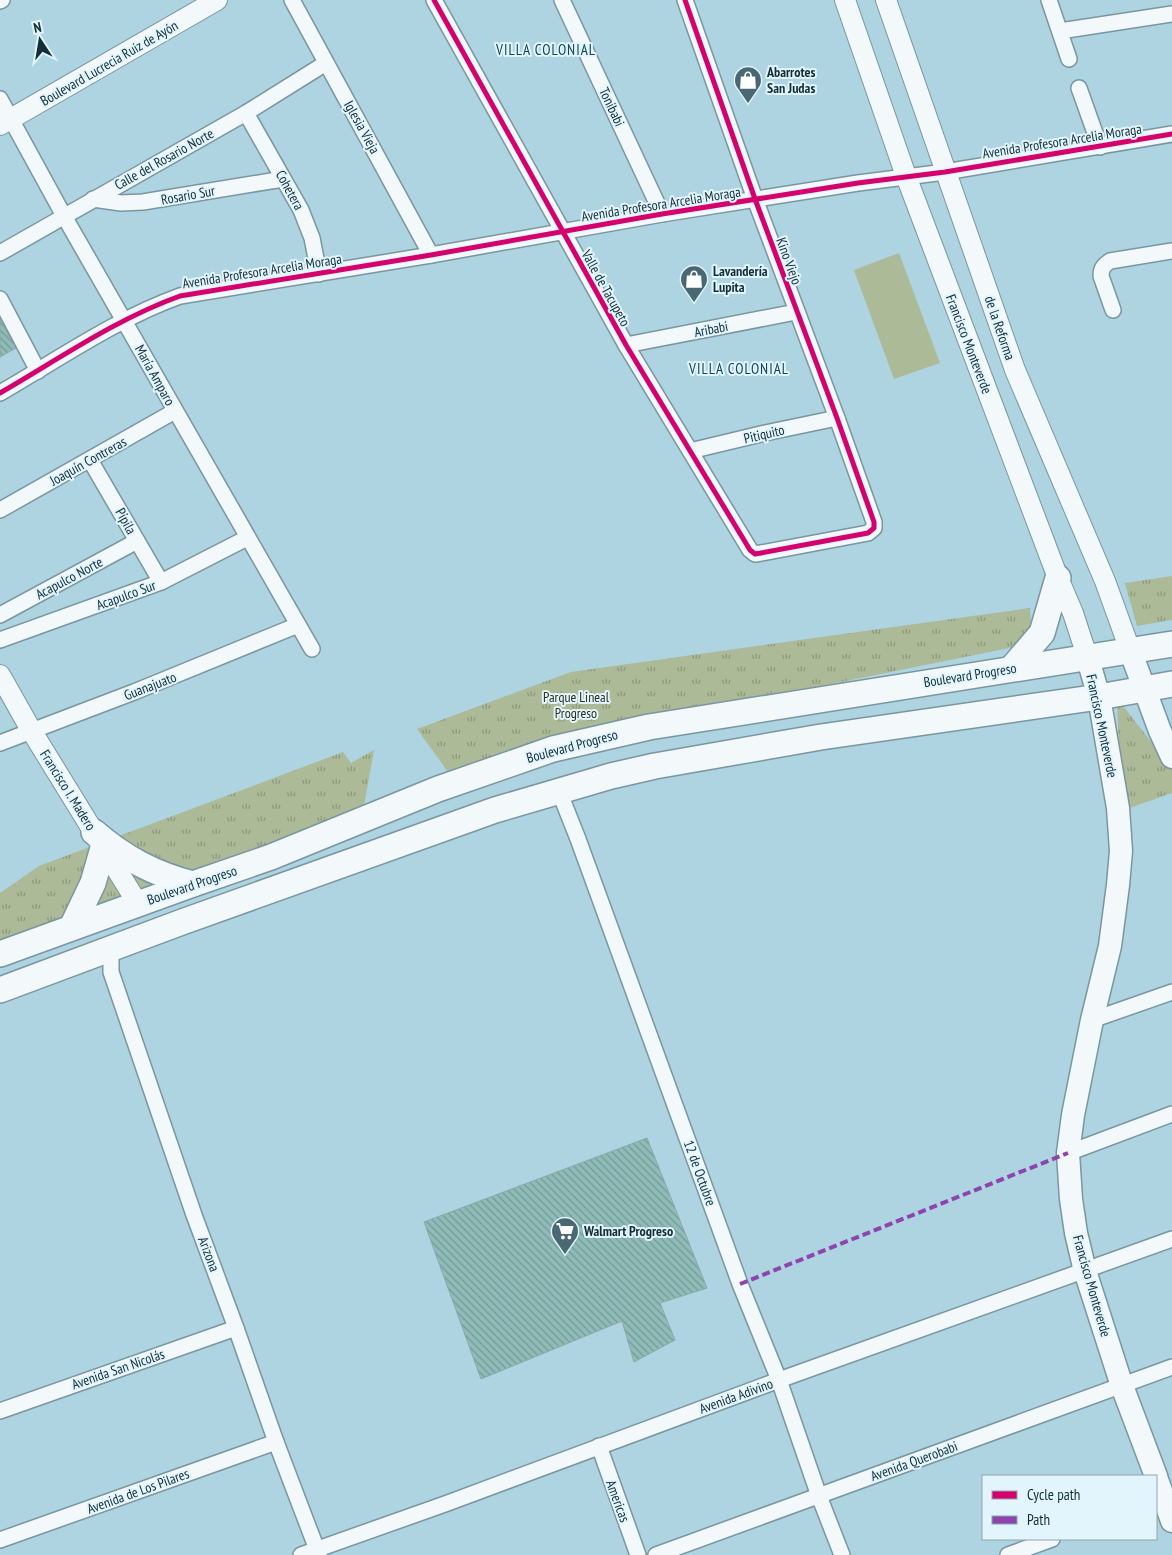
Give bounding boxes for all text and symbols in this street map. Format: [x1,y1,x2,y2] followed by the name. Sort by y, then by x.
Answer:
[15,15,65,65] north arrow
[37,16,181,110] street label: Boulevard Lucrecia Ruiz de Ayón
[32,18,43,37] text: N
[495,40,596,59] district label: VILLA COLONIAL
[766,63,815,97] place label: Abarrotes San Judas
[733,65,763,104] shop icon: Abarrotes San Judas
[595,85,629,129] street label: Tonibabi
[340,97,384,157] street label: Iglesia Vieja
[981,120,1143,162] street label: Avenida Profesora Arcelia Moraga
[111,124,217,194] street label: Calle del Rosario Norte
[272,167,308,213] street label: Cohetera
[160,181,216,209] street label: Rosario Sur
[580,183,742,225] street label: Avenida Profesora Arcelia Moraga
[772,235,806,287] street label: Kino Viejo
[577,246,634,329] street label: Valle de Tacupeto
[181,250,343,292] street label: Avenida Profesora Arcelia Moraga
[713,262,768,296] place label: Lavandería Lupita
[679,264,709,303] shop icon: Lavandería Lupita
[942,292,996,397] street label: Francisco Monteverde
[981,294,1019,362] street label: de la Reforma
[692,317,730,341] street label: Aribabi
[131,341,179,409] street label: María Amparo
[688,359,789,378] district label: VILLA COLONIAL
[742,421,786,447] street label: Pitiquito
[46,432,130,490] street label: Joaquín Contreras
[112,505,140,537] street label: Pípila
[32,553,106,603] street label: Acapulco Norte
[94,576,158,614] street label: Acapulco Sur
[922,659,1018,691] street label: Boulevard Progreso
[121,668,179,704] street label: Guanajuato
[1082,673,1122,780] street label: Francisco Monteverde
[543,688,610,722] park label: Parque Lineal Progreso
[524,725,620,767] street label: Boulevard Progreso
[36,746,100,834] street label: Francisco I. Madero
[145,861,239,909] street label: Boulevard Progreso
[680,1138,720,1209] street label: 12 de Octubre
[550,1216,580,1255] supermarket icon: Walmart Progreso
[583,1222,673,1240] place label: Walmart Progreso
[1069,1233,1115,1339] street label: Francisco Monteverde
[194,1234,224,1274] street label: Arizona
[69,1345,167,1393] street label: Avenida San Nicolás
[697,1374,775,1418] street label: Avenida Adivino
[868,1437,960,1485] street label: Avenida Querobabi
[84,1464,192,1518] street label: Avenida de Los Pilares
[982,1475,1157,1540] legend
[602,1477,634,1525] street label: Americas
[1027,1485,1080,1504] text: Cycle path
[1027,1510,1050,1529] text: Path

